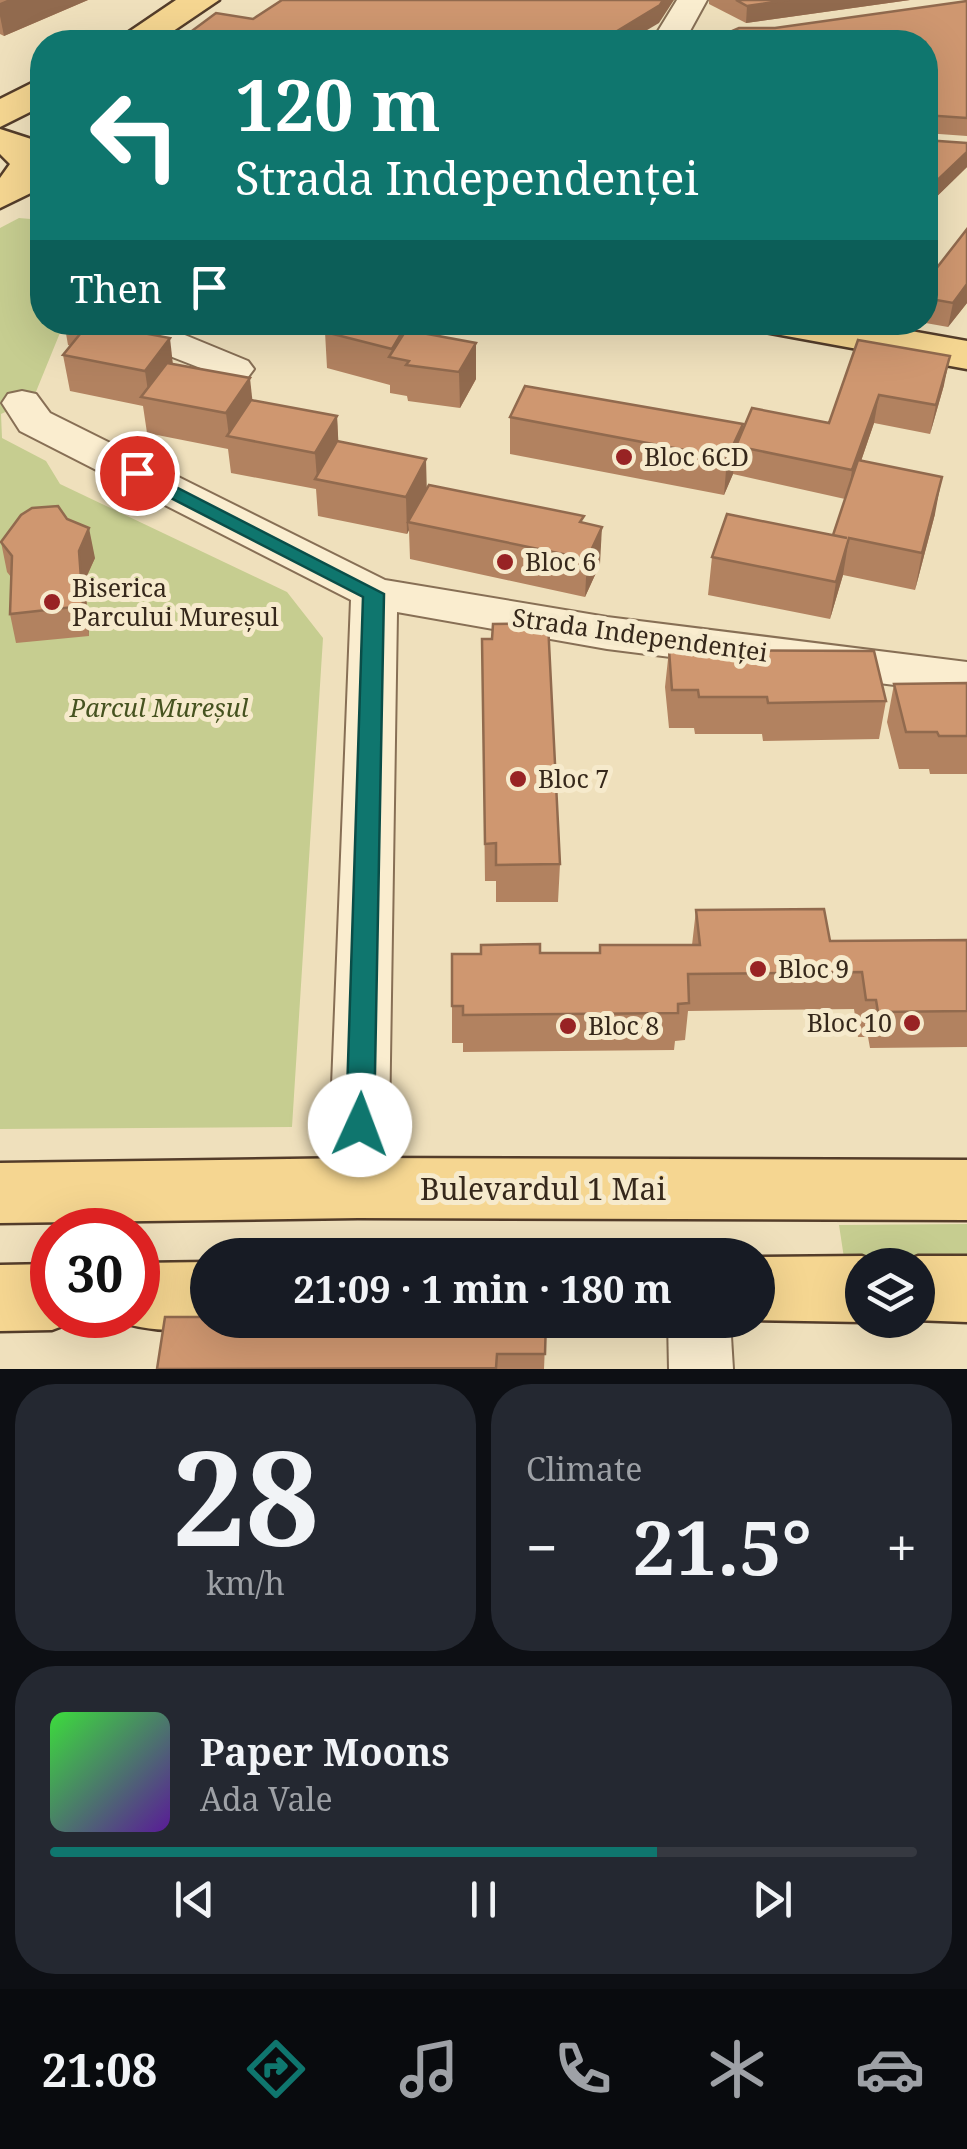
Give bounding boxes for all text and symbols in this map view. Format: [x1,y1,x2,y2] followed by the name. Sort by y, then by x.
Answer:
[235,56,441,152] text: 120 m
[70,70,200,200] icon: left
[235,147,699,208] text: Strada Independenței
[182,260,237,315] icon: arrive
[70,262,162,314] text: Then
[95,431,180,516] pin
[644,439,749,473] place label: Bloc 6CD
[110,446,165,501] icon: arrive
[613,446,635,468] marker: Bloc 6CD
[525,544,596,578] place label: Bloc 6
[494,551,516,573] marker: Bloc 6
[72,570,279,633] place label: Biserica Parcului Mureșul
[41,591,63,613] marker: Biserica Parcului Mureșul
[510,599,770,669] street label: Strada Independenței
[69,690,249,724] park label: Parcul Mureșul
[538,761,609,795] place label: Bloc 7
[507,768,529,790] marker: Bloc 7
[778,951,849,985] place label: Bloc 9
[747,958,769,980] marker: Bloc 9
[807,1005,892,1039] place label: Bloc 10
[588,1008,659,1042] place label: Bloc 8
[901,1012,923,1034] marker: Bloc 10
[557,1015,579,1037] marker: Bloc 8
[308,1073,412,1177] position arrow
[420,1168,666,1209] street label: Bulevardul 1 Mai
[30,1208,160,1338] speed limit sign: 30
[845,1248,935,1338] map controls
[845,1248,935,1338] button: layers
[293,1262,672,1314] text: 21:09 · 1 min · 180 m
[172,1407,319,1584] text: 28
[526,1447,642,1490] text: Climate
[632,1495,812,1597] text: 21.5°
[526,1509,558,1584] text: −
[886,1509,917,1584] text: +
[206,1561,285,1604] text: km/h
[200,1725,450,1777] text: Paper Moons
[200,1777,333,1820] text: Ada Vale
[167,1872,222,1927] icon: previous
[456,1872,511,1927] icon: pause
[745,1872,800,1927] icon: next
[241,2034,311,2104] icon: directions
[394,2034,464,2104] icon: music
[548,2034,618,2104] icon: phone
[702,2034,772,2104] icon: climate
[855,2034,925,2104] icon: car
[42,2039,157,2100] text: 21:08

